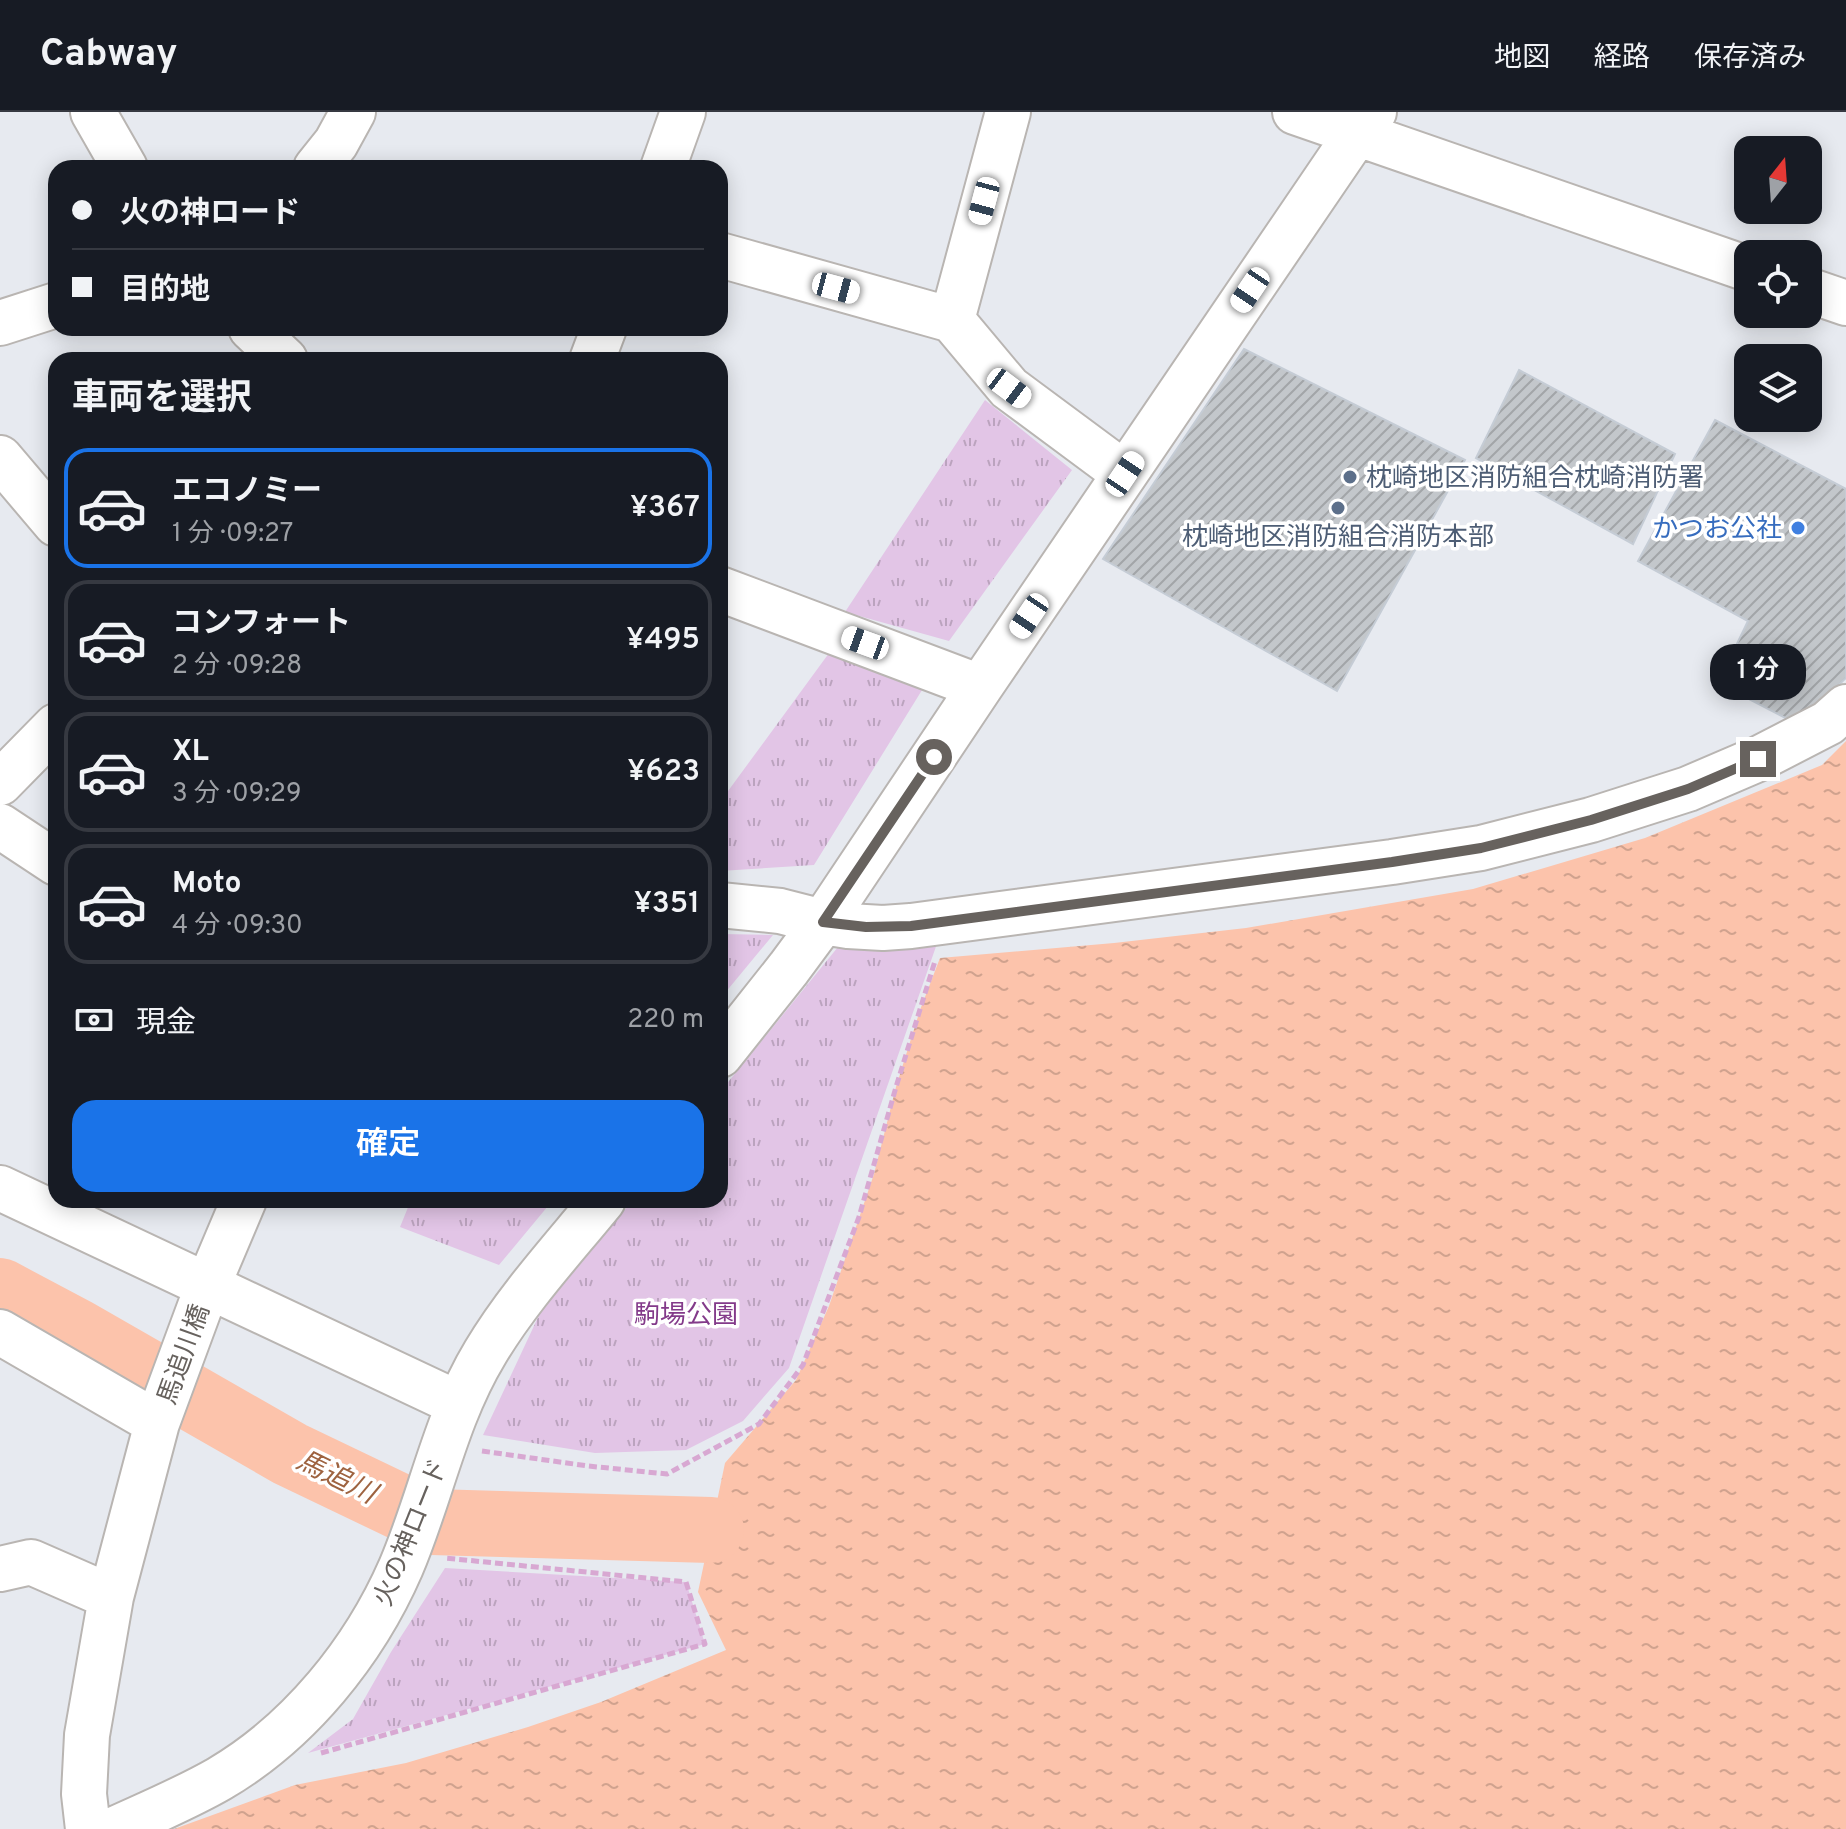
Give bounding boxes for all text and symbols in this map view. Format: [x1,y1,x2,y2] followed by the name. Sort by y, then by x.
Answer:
[40,31,178,80] text: Cabway
[1494,41,1550,77] text: 地図
[1594,41,1650,77] text: 経路
[1694,41,1806,77] text: 保存済み
[1734,136,1822,224] north arrow
[1734,136,1822,432] map controls
[966,175,1002,227] car
[120,196,300,233] text: 火の神ロード
[1734,240,1822,328] button: locate
[1227,263,1273,317] car
[810,270,862,306] car
[120,273,210,310] text: 目的地
[1734,344,1822,432] button: layers
[983,364,1035,412] car
[72,377,252,423] text: 車両を選択
[1102,447,1148,501] car
[1366,463,1704,496] place label: 枕崎地区消防組合枕崎消防署
[1341,468,1359,486] marker: 枕崎地区消防組合枕崎消防署
[76,472,148,544] icon: car
[172,474,322,511] text: エコノミー
[630,490,700,527] text: ¥367
[1329,499,1347,517] marker: 枕崎地区消防組合消防本部
[1652,514,1782,547] place label: かつお公社
[172,518,293,551] text: 1 分 · 09:27
[1789,519,1807,537] marker: かつお公社
[1182,522,1494,555] place label: 枕崎地区消防組合消防本部
[1006,589,1052,643] car
[76,604,148,676] icon: car
[172,606,351,643] text: コンフォート
[627,622,700,659] text: ¥495
[838,624,892,662] car
[1710,643,1806,699] callout: 1 分
[172,650,302,683] text: 2 分 · 09:28
[1737,655,1779,688] text: 1 分
[172,734,209,771] text: XL
[76,736,148,808] icon: car
[916,739,952,775] route start
[1740,741,1776,777] route end
[628,754,700,791] text: ¥623
[172,778,301,811] text: 3 分 · 09:29
[172,866,242,903] text: Moto
[76,868,148,940] icon: car
[634,886,700,923] text: ¥351
[172,910,303,943] text: 4 分 · 09:30
[72,998,116,1042] icon: cash
[627,1004,704,1037] text: 220 m
[136,1006,196,1043] text: 現金
[72,1100,704,1192] button: 確定
[152,1300,219,1409] street label: 馬追川橋
[634,1300,738,1333] park label: 駒場公園
[290,1444,384,1515] water label: 馬追川
[368,1454,457,1611] street label: 火の神ロード

